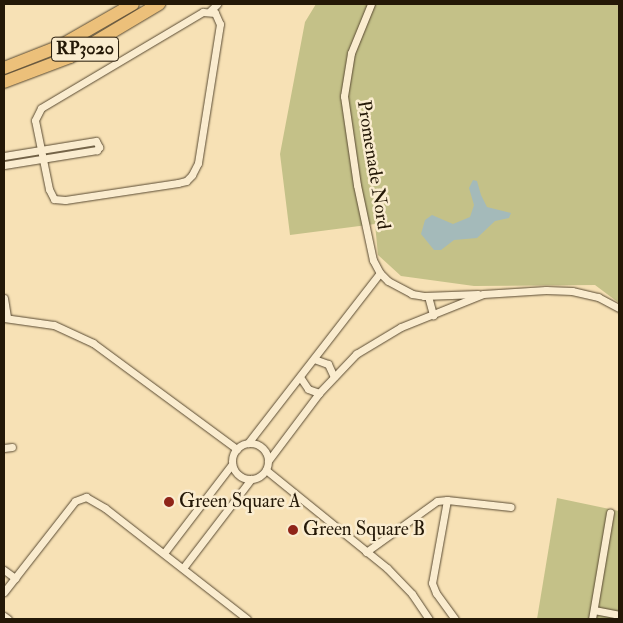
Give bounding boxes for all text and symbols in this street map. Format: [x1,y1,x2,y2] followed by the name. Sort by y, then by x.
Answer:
[50,34,120,64] road number: RP3020
[352,99,394,231] street label: Promenade Nord
[179,491,301,513] place label: Green Square A
[163,496,175,508] marker: Green Square A
[303,519,425,541] place label: Green Square B
[287,524,299,536] marker: Green Square B

